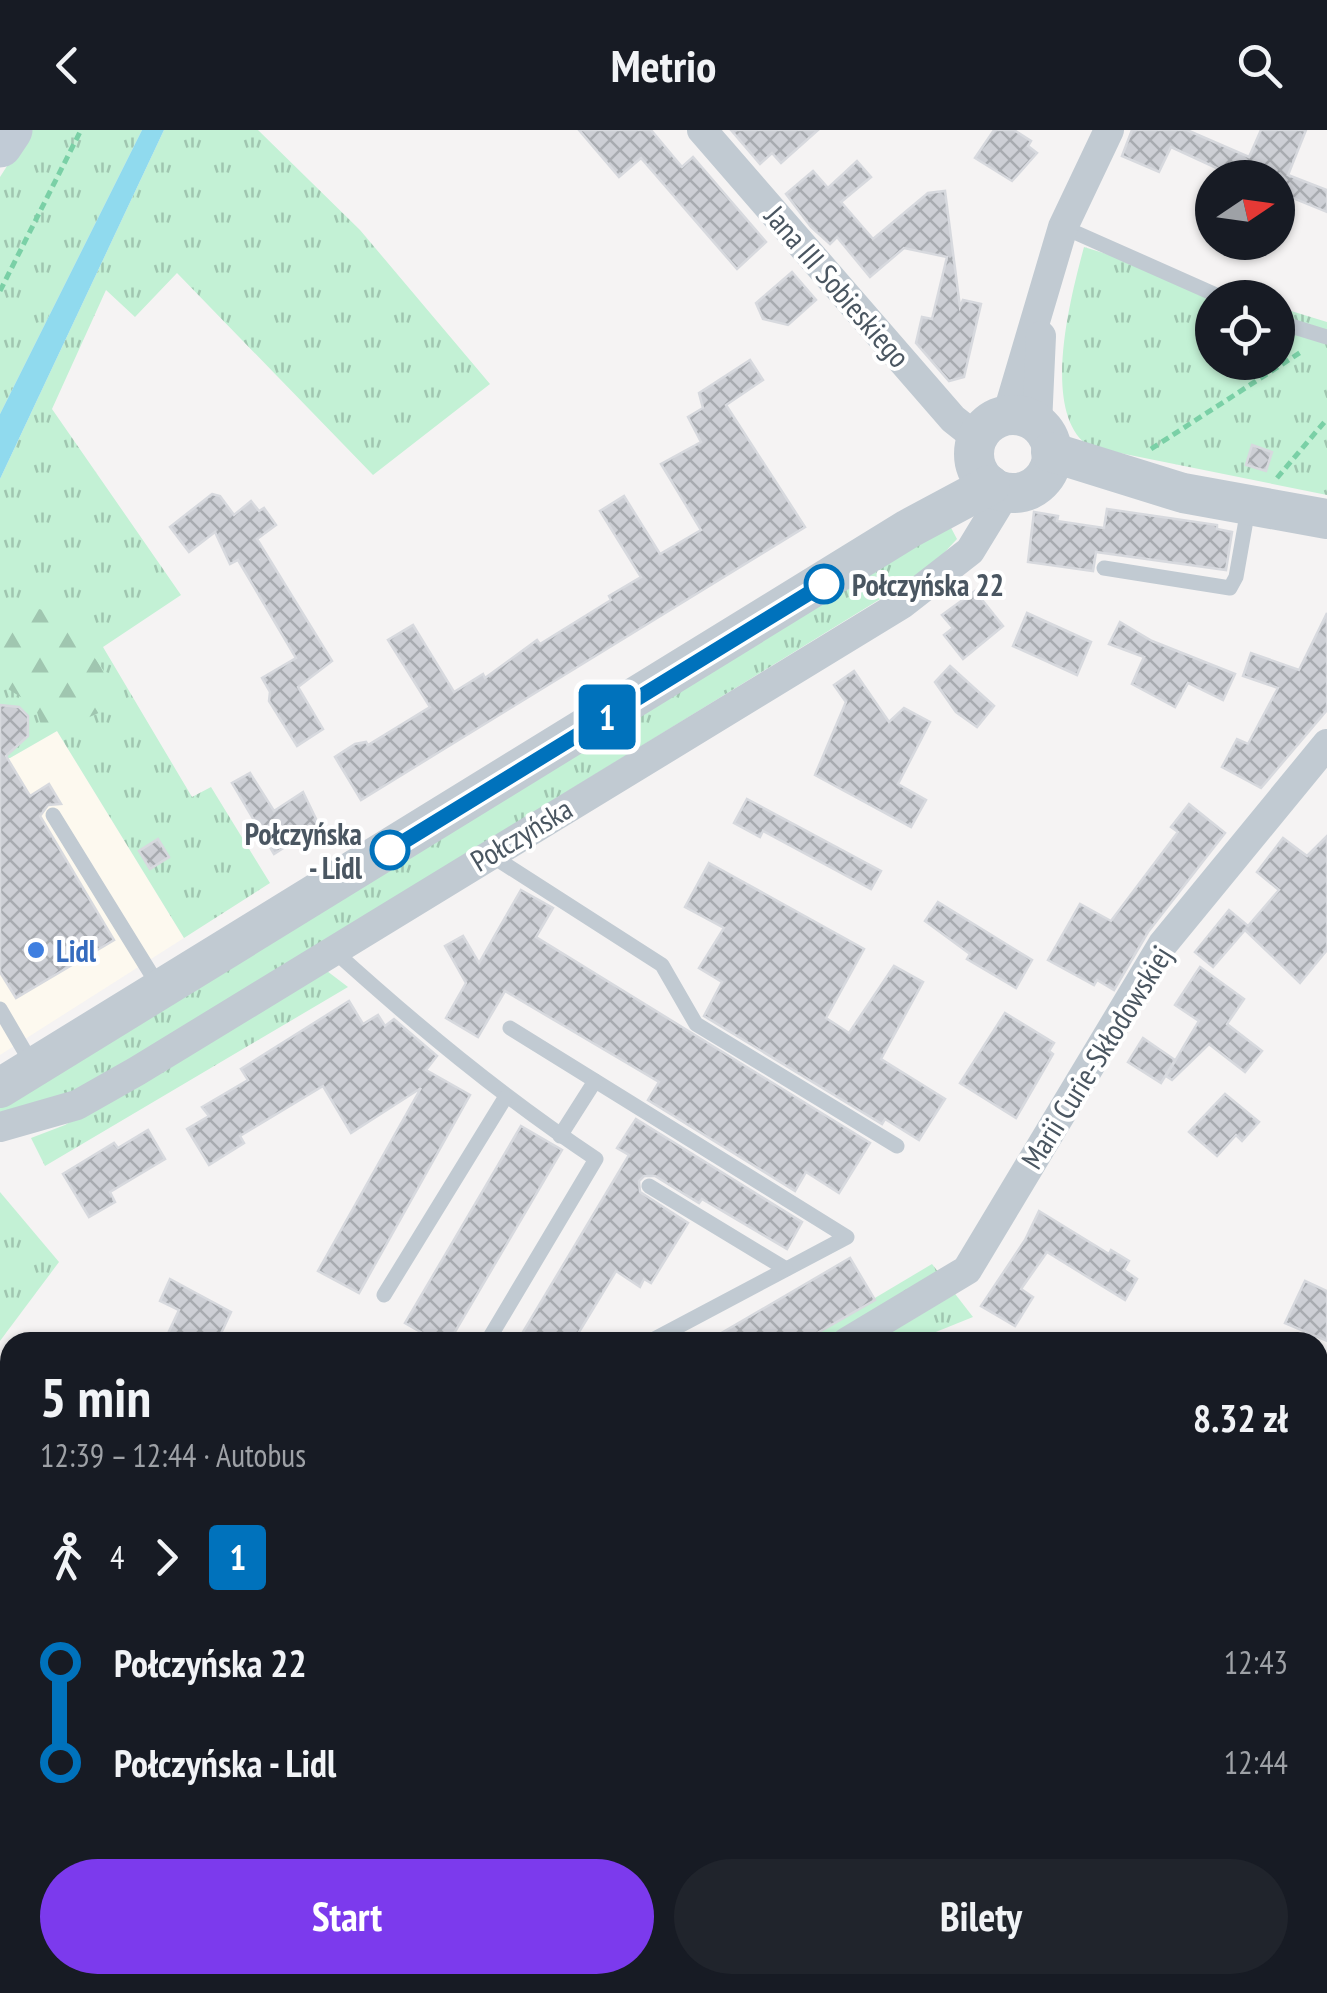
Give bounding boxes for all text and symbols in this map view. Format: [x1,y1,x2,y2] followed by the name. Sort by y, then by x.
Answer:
[611,36,716,94] text: Metrio
[40,38,95,93] icon: back
[1232,38,1287,93] icon: search
[1195,160,1295,260] north arrow
[1195,160,1295,380] map controls
[756,196,919,375] street label: Jana III Sobieskiego
[1195,280,1295,380] button: locate
[805,565,843,603] marker: Połczyńska 22
[852,565,1004,604] place label: Połczyńska 22
[574,684,640,750] line badge: 1
[599,694,615,740] text: 1
[463,788,579,880] street label: Połczyńska
[245,814,363,887] place label: Połczyńska - Lidl
[371,831,409,869] marker: Połczyńska - Lidl
[56,931,97,970] place label: Lidl
[1012,938,1180,1176] street label: Marii Curie-Skłodowskiej
[25,939,47,961] marker: Lidl
[40,1361,151,1432] text: 5 min
[1193,1393,1288,1442] text: 8.32 zł
[40,1434,306,1476] text: 12:39 – 12:44 · Autobus
[40,1530,95,1585] icon: walk
[139,1530,194,1585] icon: forward
[229,1534,246,1580] text: 1
[110,1536,124,1578] text: 4
[114,1638,307,1687] text: Połczyńska 22
[1224,1641,1288,1683] text: 12:43
[114,1738,336,1787] text: Połczyńska - Lidl
[1224,1741,1288,1783] text: 12:44
[40,1859,654,1974] button: Start
[674,1859,1288,1974] button: Bilety

